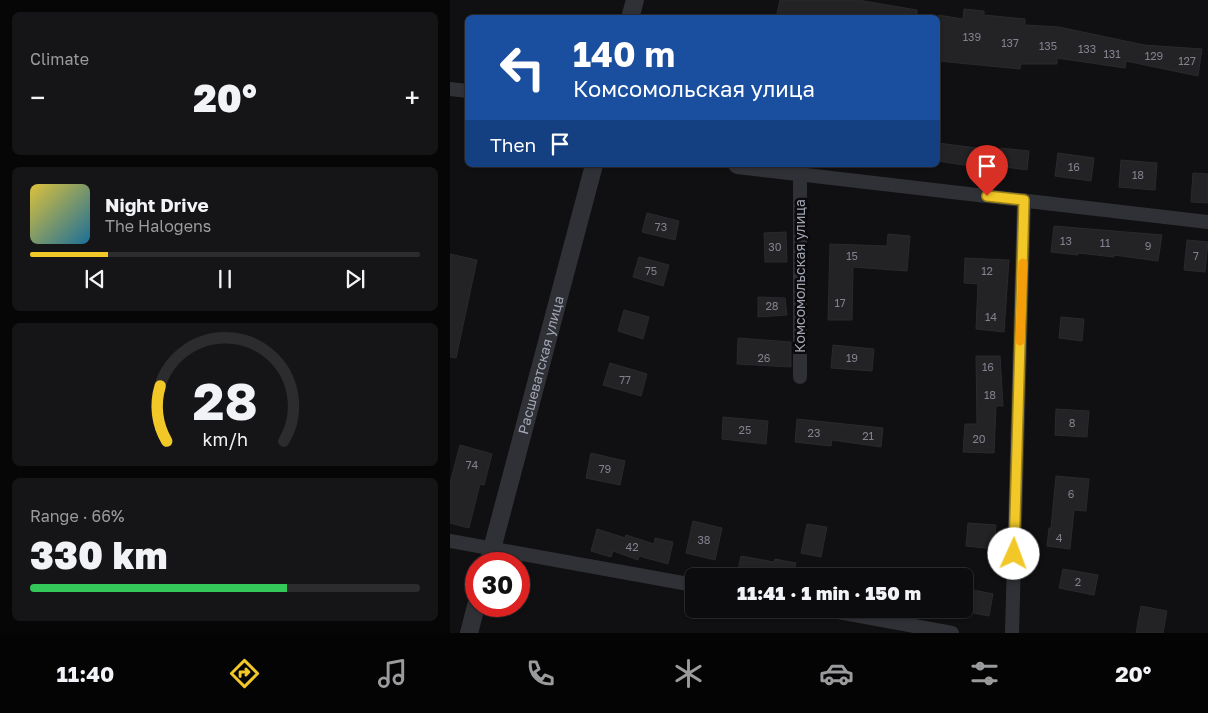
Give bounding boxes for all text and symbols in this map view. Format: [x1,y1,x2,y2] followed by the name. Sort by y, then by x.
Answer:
[963,30,981,43] house number: 139
[573,33,675,75] text: 140 m
[490,35,555,100] icon: left
[1001,36,1019,49] house number: 137
[1039,39,1057,52] house number: 135
[1078,42,1096,55] house number: 133
[1103,47,1121,60] house number: 131
[30,49,89,69] text: Climate
[1145,49,1163,62] house number: 129
[1178,54,1196,67] house number: 127
[193,75,257,120] text: 20°
[573,75,815,102] text: Комсомольская улица
[30,81,45,114] text: −
[405,81,420,114] text: +
[546,130,574,158] icon: arrive
[490,133,536,156] text: Then
[966,145,1008,196] pin
[973,152,1001,180] icon: arrive
[1068,160,1080,173] house number: 16
[1132,168,1144,181] house number: 18
[105,193,209,216] text: Night Drive
[791,199,808,353] street label: Комсомольская улица
[105,216,211,236] text: The Halogens
[655,220,667,233] house number: 73
[1060,234,1072,247] house number: 13
[1100,236,1110,249] house number: 11
[1145,239,1151,252] house number: 9
[768,240,782,253] house number: 30
[846,249,858,262] house number: 15
[1193,249,1199,262] house number: 7
[645,264,657,277] house number: 75
[981,264,993,277] house number: 12
[81,265,109,293] icon: previous
[211,265,239,293] icon: pause
[341,265,369,293] icon: next
[514,294,567,436] street label: Расшеватская улица
[834,296,846,309] house number: 17
[765,299,779,312] house number: 28
[985,310,997,323] house number: 14
[757,351,771,364] house number: 26
[846,351,858,364] house number: 19
[982,360,994,373] house number: 16
[192,369,258,431] text: 28
[619,373,631,386] house number: 77
[984,388,996,401] house number: 18
[1069,416,1076,429] house number: 8
[739,423,751,436] house number: 25
[808,426,820,439] house number: 23
[202,428,248,450] text: km/h
[862,429,874,442] house number: 21
[972,432,986,445] house number: 20
[466,458,479,471] house number: 74
[599,462,611,475] house number: 79
[1068,487,1075,500] house number: 6
[30,506,124,526] text: Range · 66%
[987,527,1039,579] position arrow
[1056,531,1063,544] house number: 4
[30,532,168,577] text: 330 km
[697,533,711,546] house number: 38
[625,540,639,553] house number: 42
[465,552,530,617] speed limit sign: 30
[1075,575,1081,588] house number: 2
[737,581,921,604] text: 11:41 · 1 min · 150 m
[227,656,262,691] icon: directions
[375,656,410,691] icon: music
[523,656,558,691] icon: phone
[671,656,706,691] icon: climate
[819,656,854,691] icon: car
[967,656,1002,691] icon: filters
[56,660,114,687] text: 11:40
[1115,660,1151,687] text: 20°

